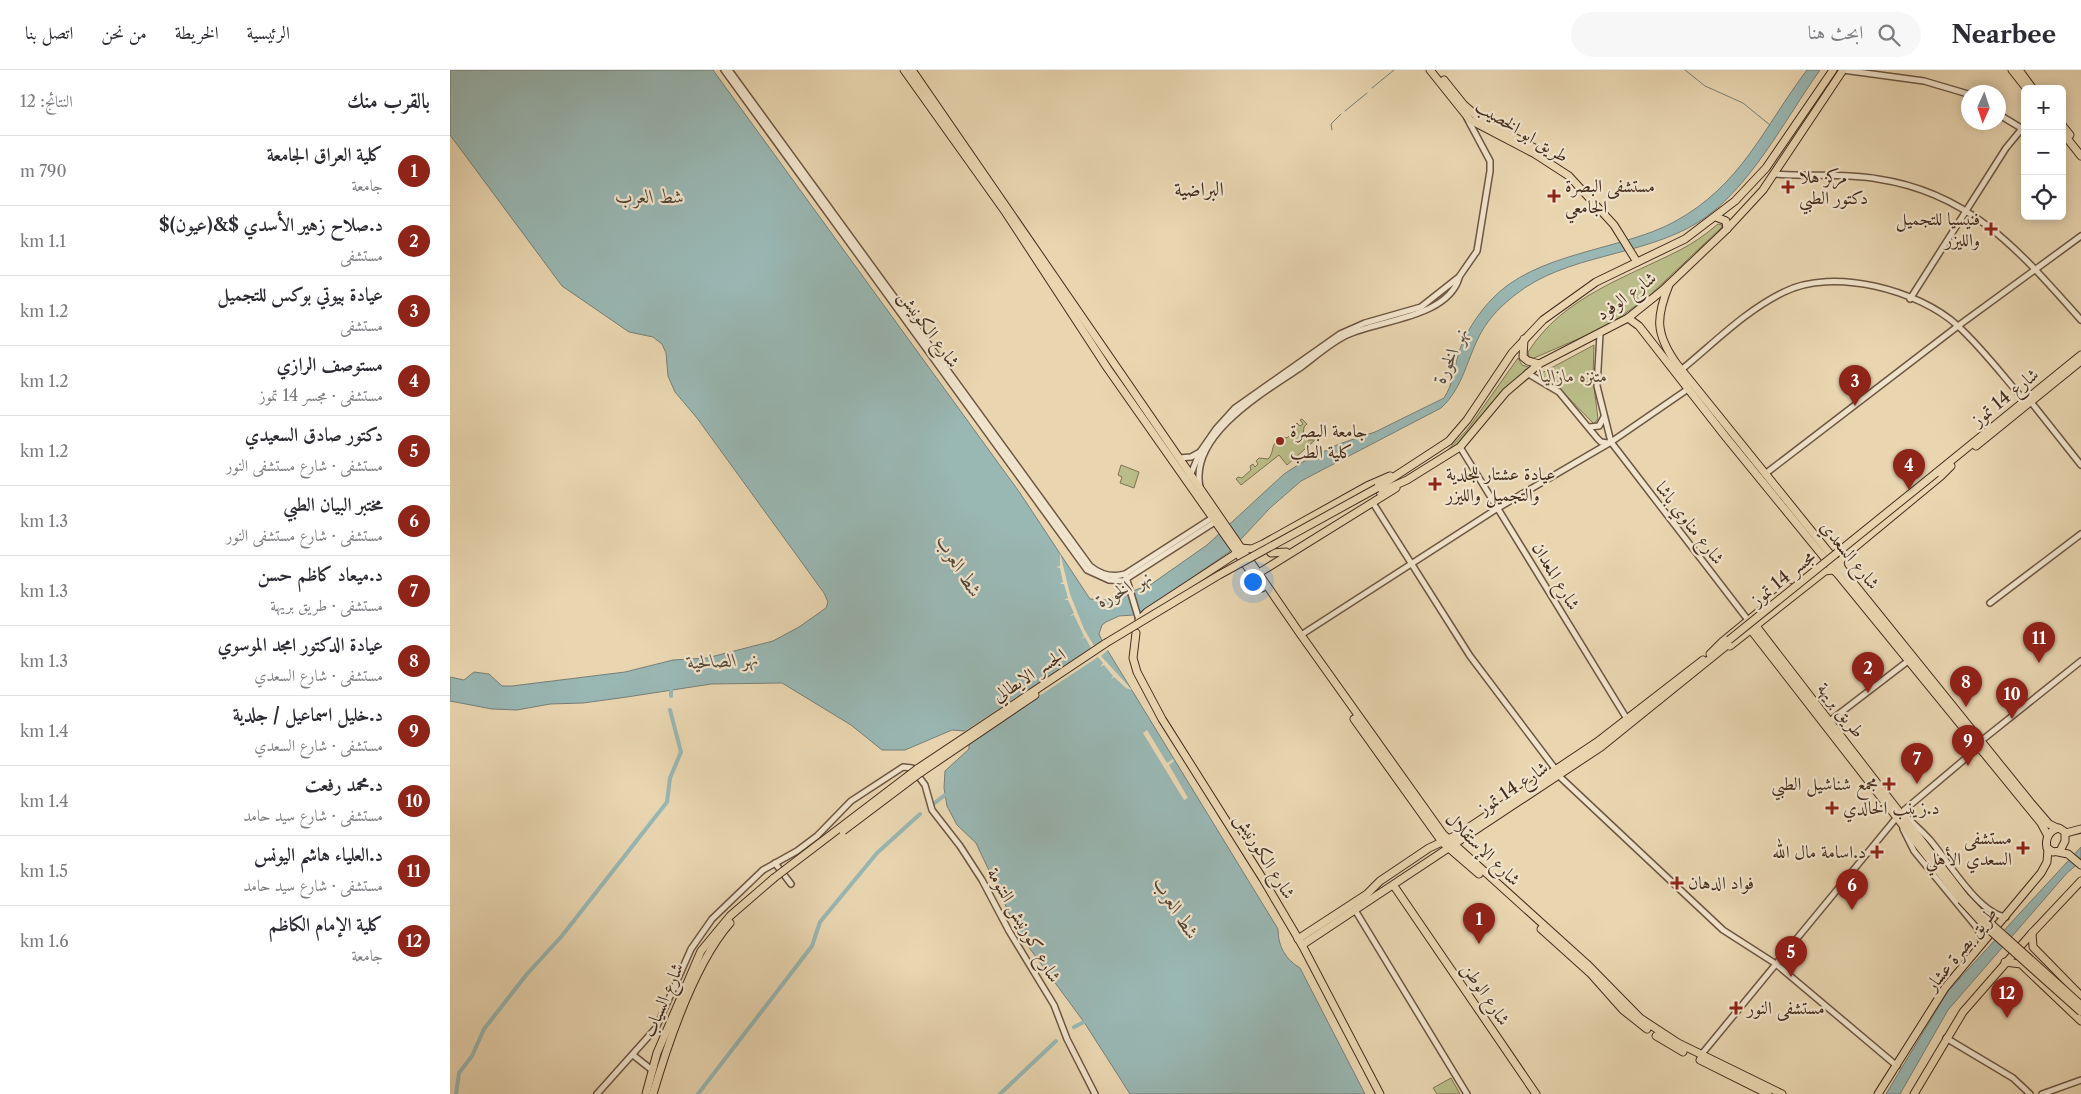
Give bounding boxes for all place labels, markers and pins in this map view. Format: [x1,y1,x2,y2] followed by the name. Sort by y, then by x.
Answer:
[1799,166,1868,215] place label: مركز هلا دكتور الطبي
[1565,175,1655,224] place label: مستشفى البصرة الجامعي
[1781,180,1795,194] marker: مركز هلا دكتور الطبي
[1547,189,1561,203] marker: مستشفى البصرة الجامعي
[1896,208,1980,251] place label: فنيسيا للتجميل والليزر
[1984,222,1998,236] marker: فنيسيا للتجميل والليزر
[1839,365,1871,406] pin: 3
[1290,420,1367,464] place label: جامعة البصرة كلية الطب
[1274,435,1286,447] marker: جامعة البصرة كلية الطب
[1893,449,1925,490] pin: 4
[1444,463,1556,508] place label: عيادة عشتار للجلدية والتجميل والليزر
[1428,477,1442,491] marker: عيادة عشتار للجلدية والتجميل والليزر
[2023,622,2055,663] pin: 11
[1852,652,1884,693] pin: 2
[1950,666,1982,707] pin: 8
[1996,678,2028,719] pin: 10
[1952,725,1984,766] pin: 9
[1901,743,1933,784] pin: 7
[1771,773,1878,801] place label: مجمع شناشيل الطبي
[1882,777,1896,791] marker: مجمع شناشيل الطبي
[1843,797,1940,823] place label: د.زينب الخالدي
[1825,801,1839,815] marker: د.زينب الخالدي
[1926,827,2012,876] place label: مستشفى السعدي الأهلي
[1772,838,1866,863] place label: د.اسامة مال الله
[2016,841,2030,855] marker: مستشفى السعدي الأهلي
[1870,845,1884,859] marker: د.اسامة مال الله
[1836,869,1868,910] pin: 6
[1688,872,1754,894] place label: فواد الدهان
[1670,876,1684,890] marker: فواد الدهان
[1463,903,1495,944] pin: 1
[1775,936,1807,977] pin: 5
[1991,977,2023,1018] pin: 12
[1745,997,1825,1021] place label: مستشفى النور
[1729,1001,1743,1015] marker: مستشفى النور

